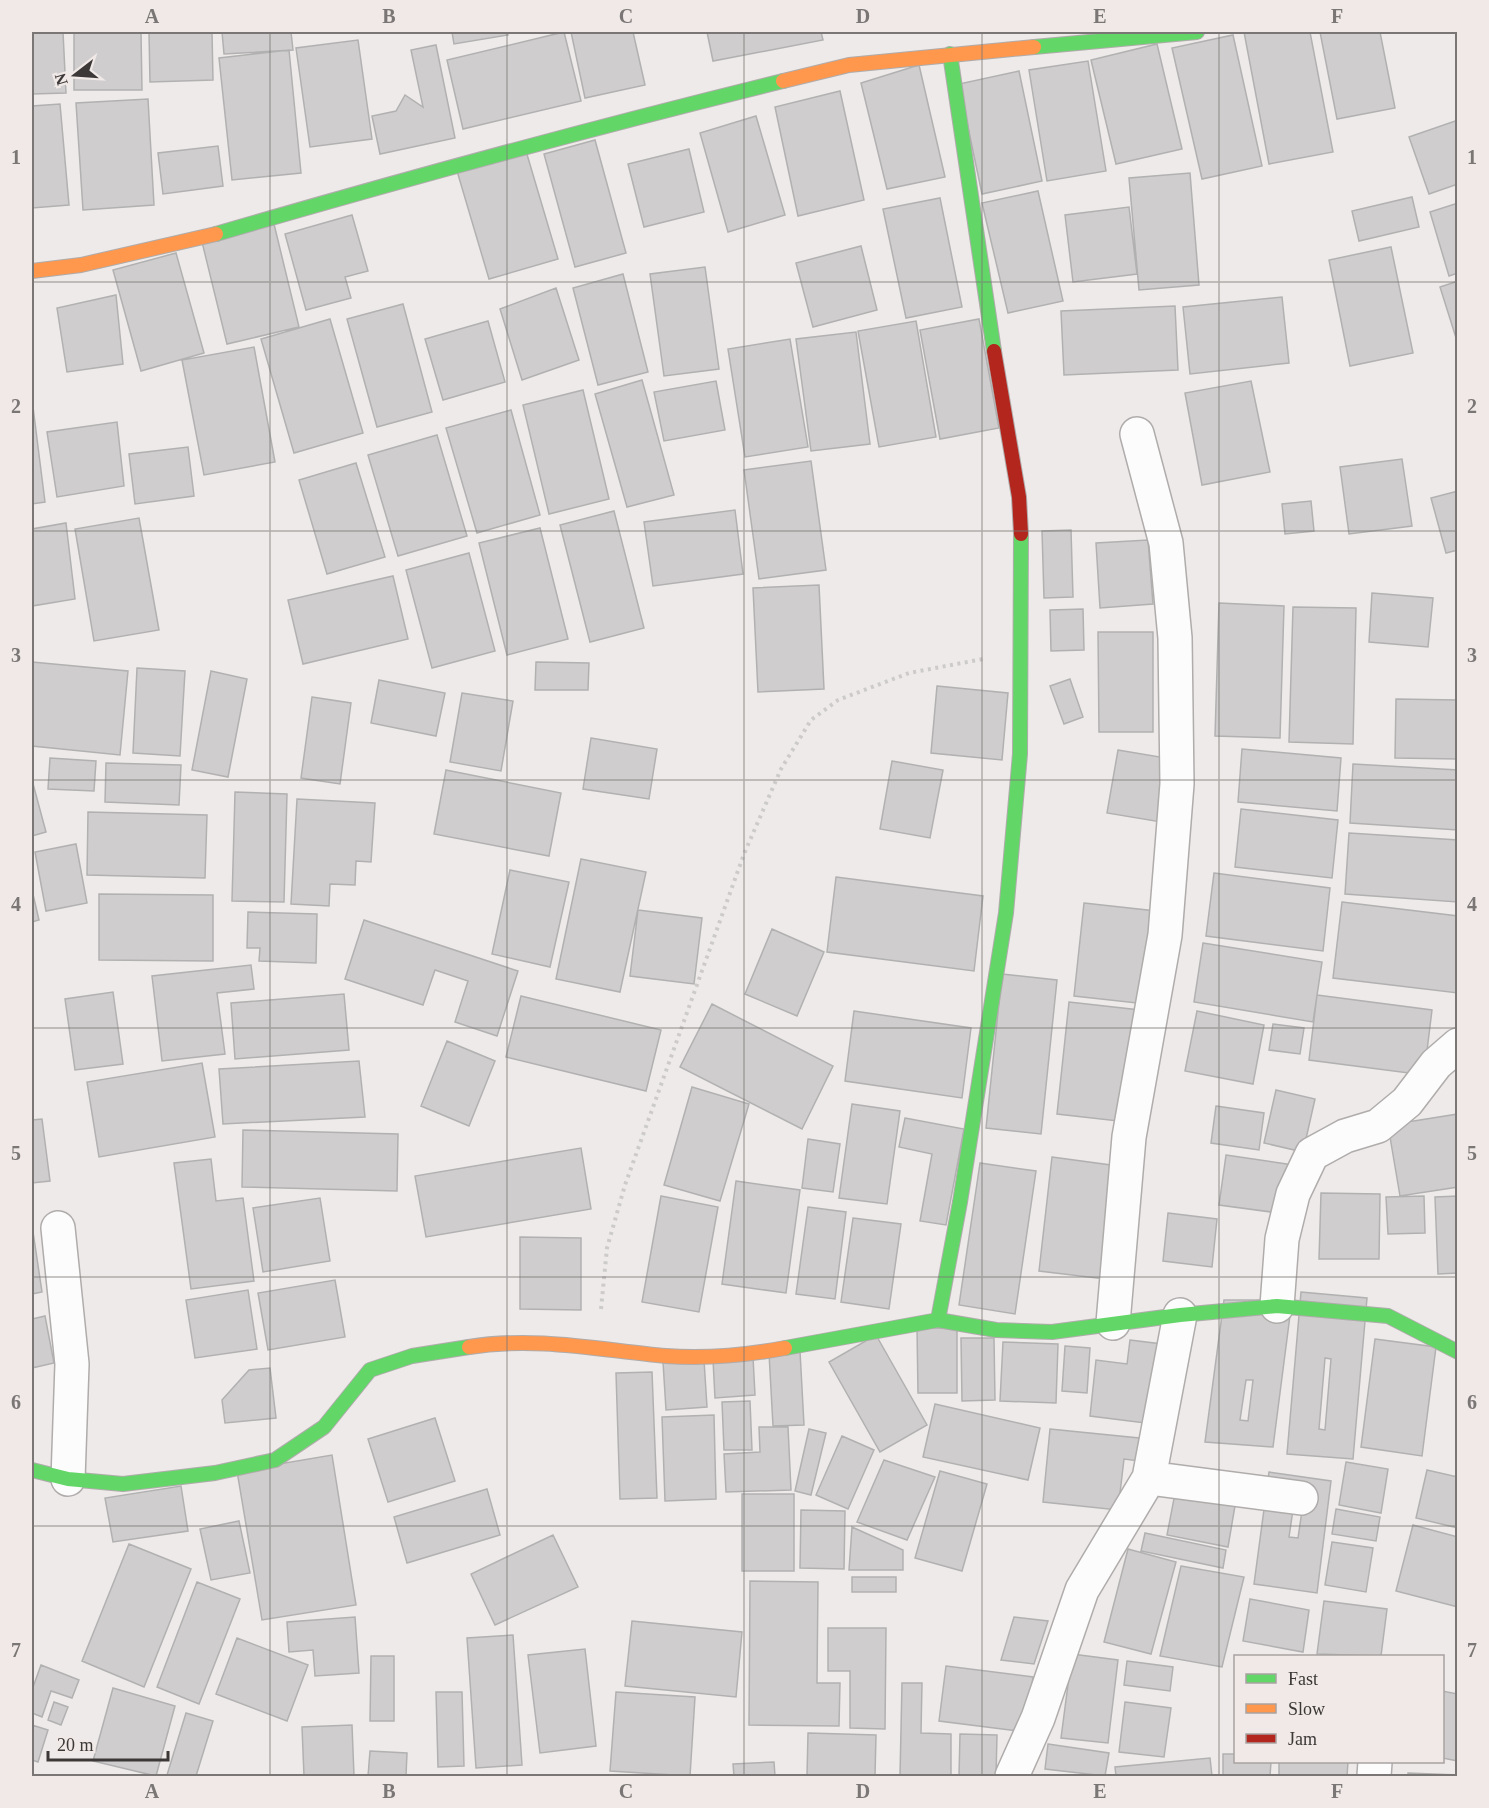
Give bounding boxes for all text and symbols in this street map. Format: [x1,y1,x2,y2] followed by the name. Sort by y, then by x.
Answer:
[145,5,160,27] text: A
[382,5,396,27] text: B
[619,5,633,27] text: C
[856,5,870,27] text: D
[1093,5,1107,27] text: E
[1331,5,1343,27] text: F
[45,45,105,105] north arrow
[51,71,71,87] text: N
[11,146,21,168] text: 1
[1467,146,1477,168] text: 1
[11,395,21,417] text: 2
[1467,395,1477,417] text: 2
[11,644,21,666] text: 3
[1467,644,1477,666] text: 3
[11,893,21,915] text: 4
[1467,893,1477,915] text: 4
[11,1142,21,1164] text: 5
[1467,1142,1477,1164] text: 5
[11,1391,21,1413] text: 6
[1467,1391,1477,1413] text: 6
[11,1639,21,1661] text: 7
[1467,1639,1477,1661] text: 7
[1234,1655,1444,1763] legend
[1288,1669,1318,1689] text: Fast
[1288,1699,1325,1719] text: Slow
[48,1724,168,1762] scale bar
[1288,1729,1317,1749] text: Jam
[57,1735,94,1755] text: 20 m
[145,1780,160,1802] text: A
[382,1780,396,1802] text: B
[619,1780,633,1802] text: C
[856,1780,870,1802] text: D
[1093,1780,1107,1802] text: E
[1331,1780,1343,1802] text: F

